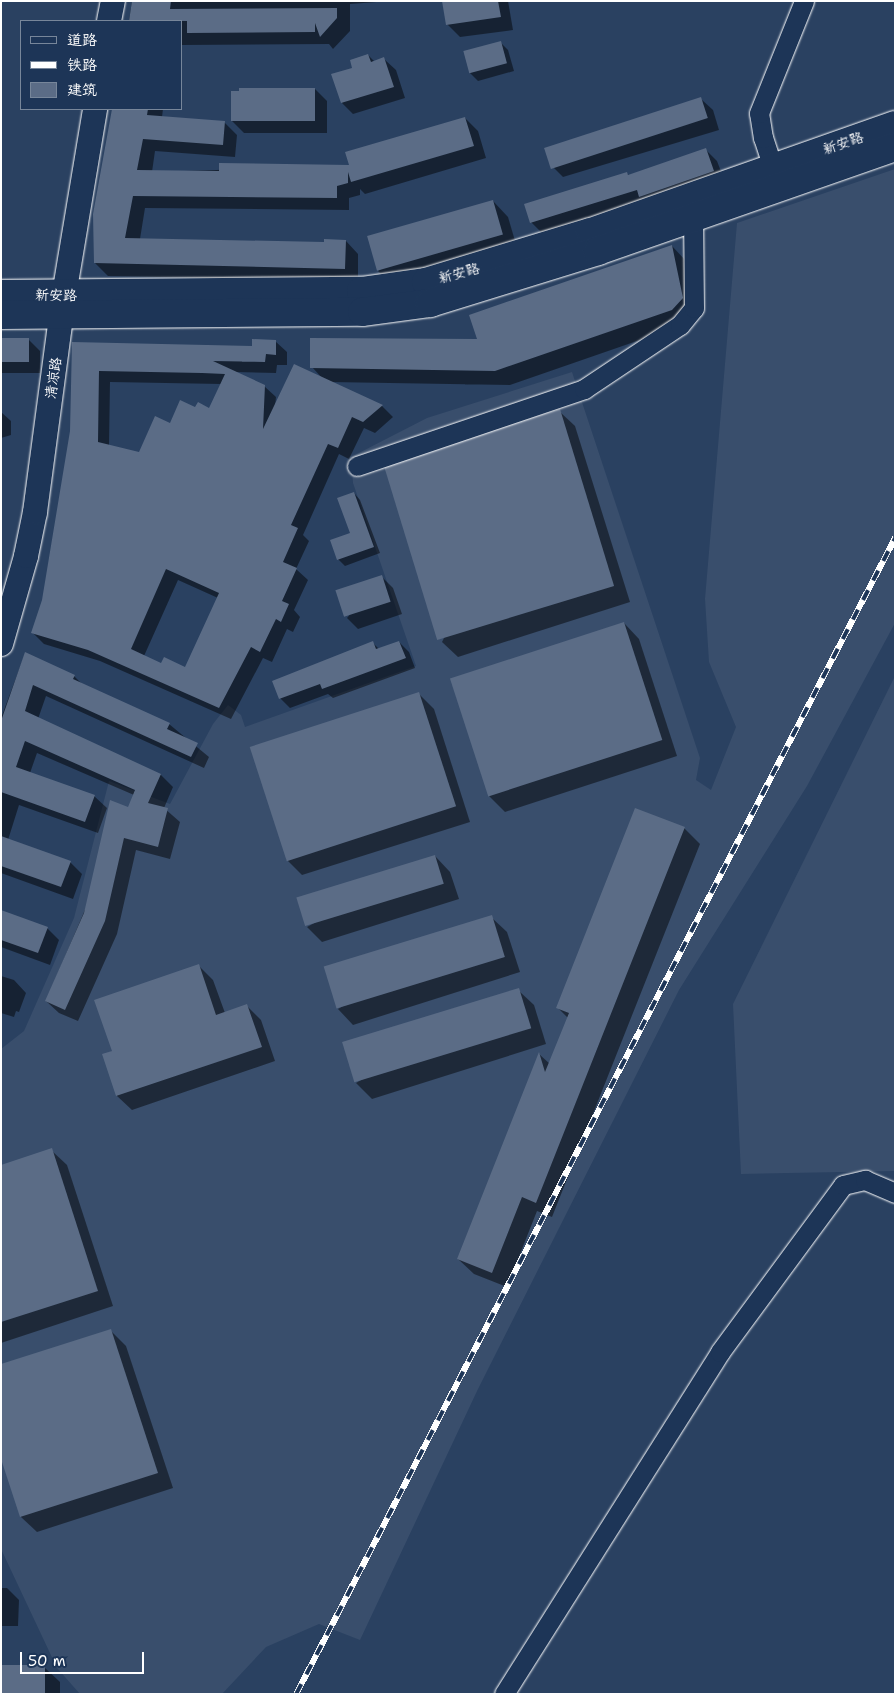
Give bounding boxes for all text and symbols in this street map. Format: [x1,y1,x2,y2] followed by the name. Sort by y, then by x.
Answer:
[20,20,182,110] legend
[67,30,97,50] text: 道路
[67,55,97,75] text: 铁路
[67,80,97,100] text: 建筑
[820,128,866,158] street label: 新安路
[437,259,481,287] street label: 新安路
[35,286,77,304] street label: 新安路
[42,356,64,400] street label: 清凉路
[22,1642,146,1674] scale bar
[28,1651,66,1671] text: 50 m

